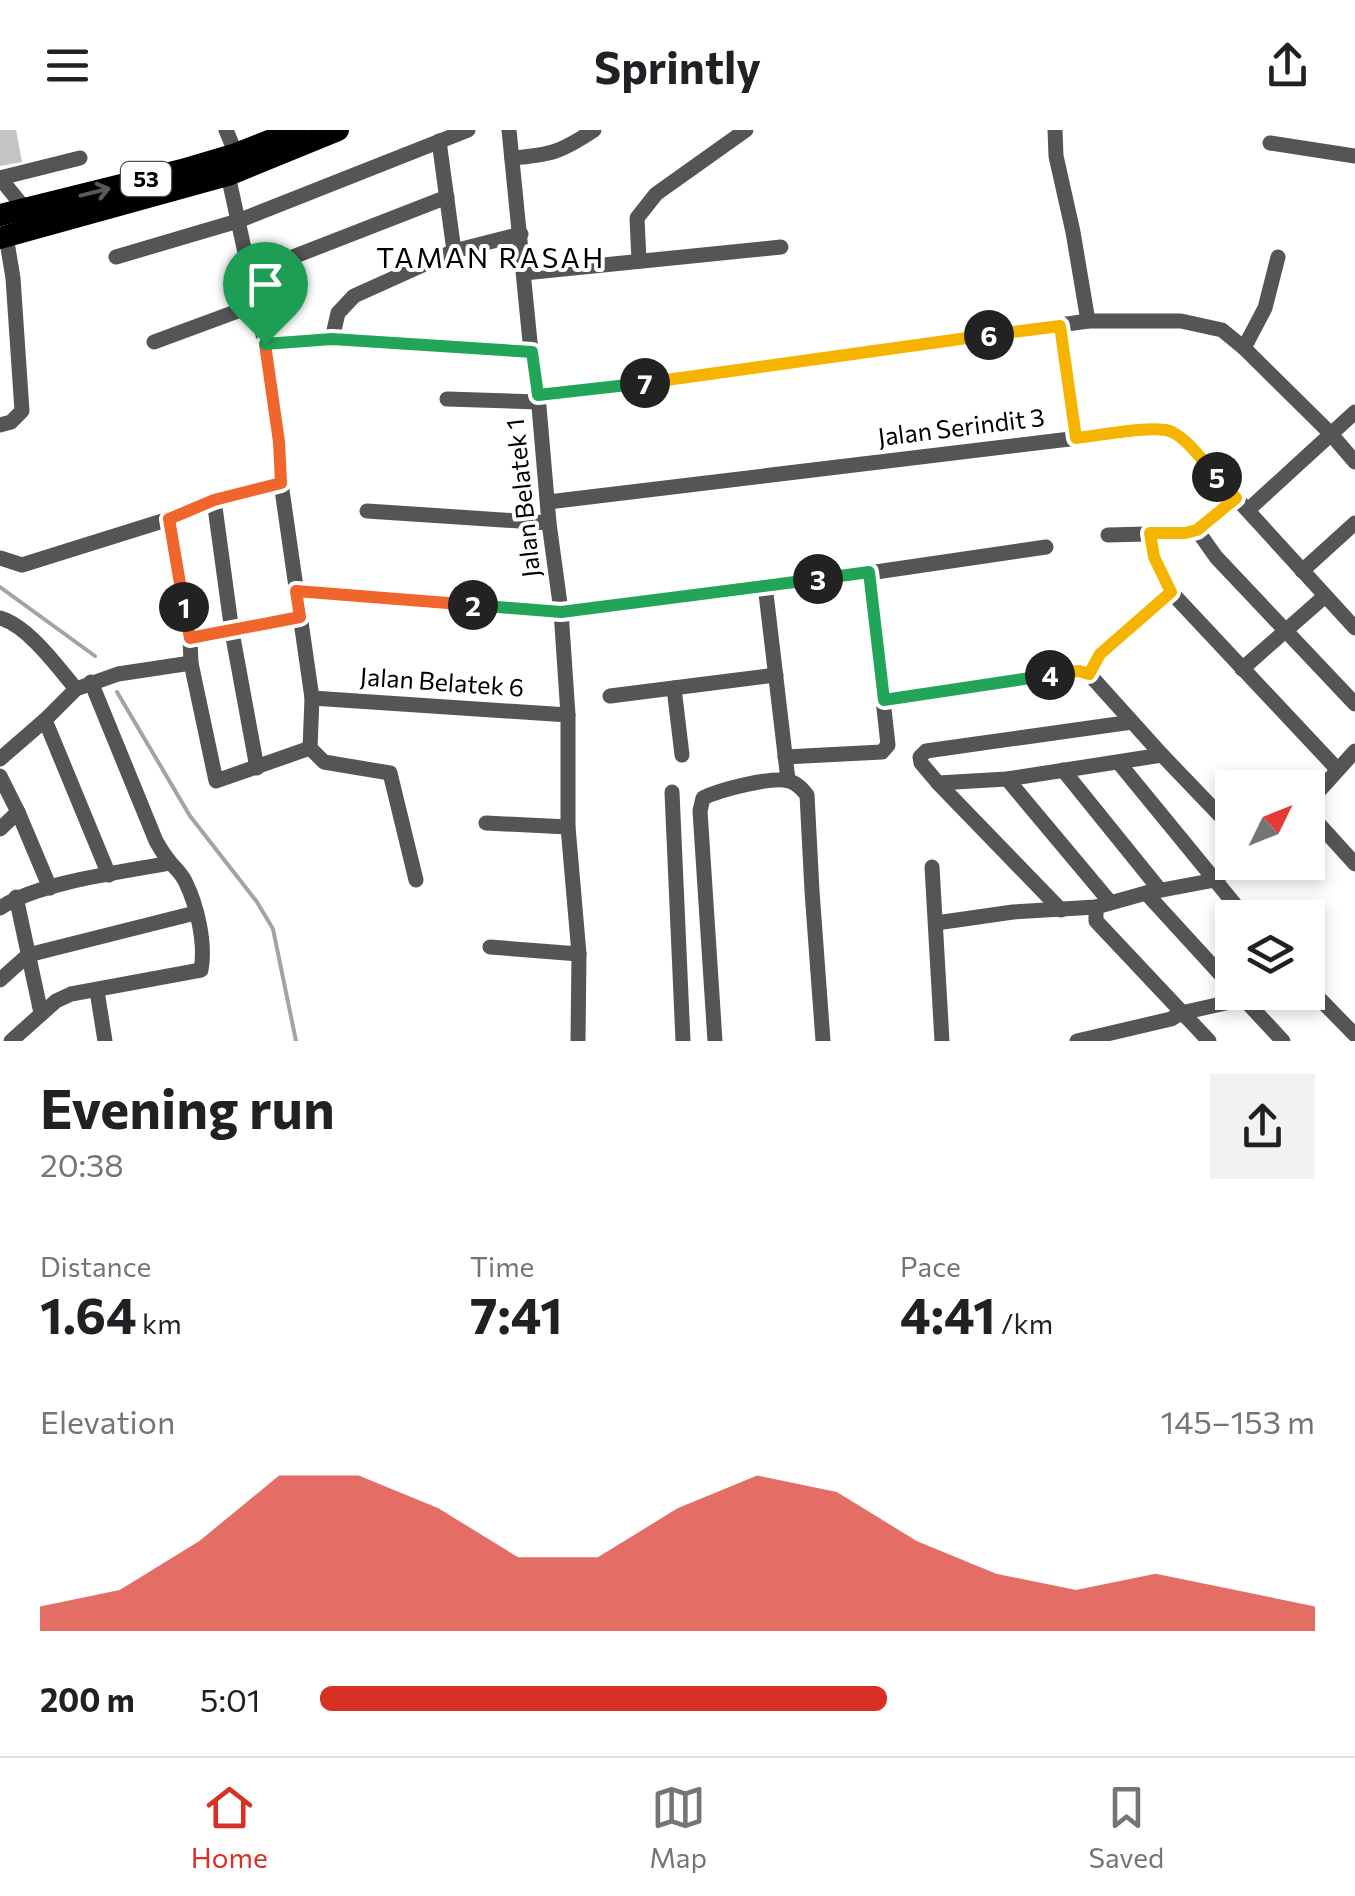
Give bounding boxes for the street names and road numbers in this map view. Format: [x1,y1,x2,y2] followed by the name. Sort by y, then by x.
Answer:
[121,162,171,196] road number: 53
[876,401,1046,451] street label: Jalan Serindit 3
[499,417,545,579] street label: Jalan Belatek 1
[359,660,525,702] street label: Jalan Belatek 6

